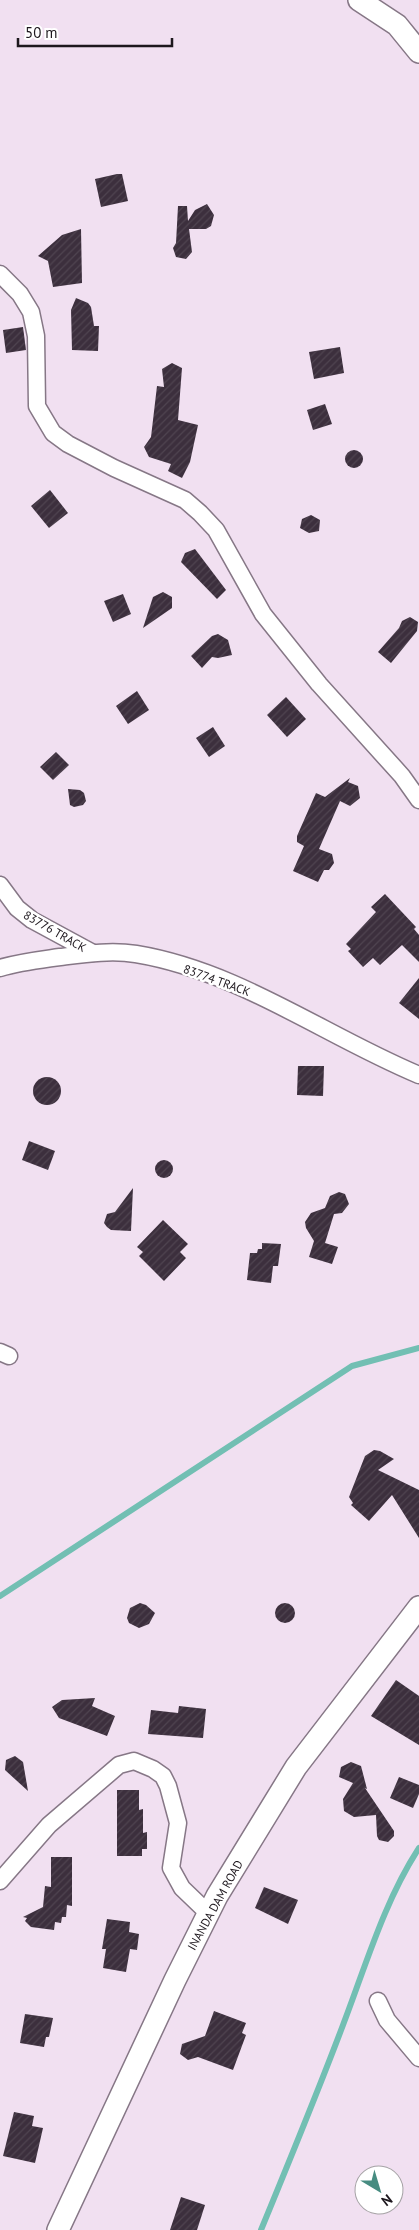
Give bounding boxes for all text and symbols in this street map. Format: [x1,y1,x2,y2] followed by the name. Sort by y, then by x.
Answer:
[18,15,171,47] scale bar
[25,23,58,42] text: 50 m
[21,907,89,955] street label: 83776 TRACK
[182,961,252,999] street label: 83774 TRACK
[184,1857,246,1953] street label: INANDA DAM ROAD
[354,2165,404,2215] north arrow
[378,2190,396,2210] text: N

